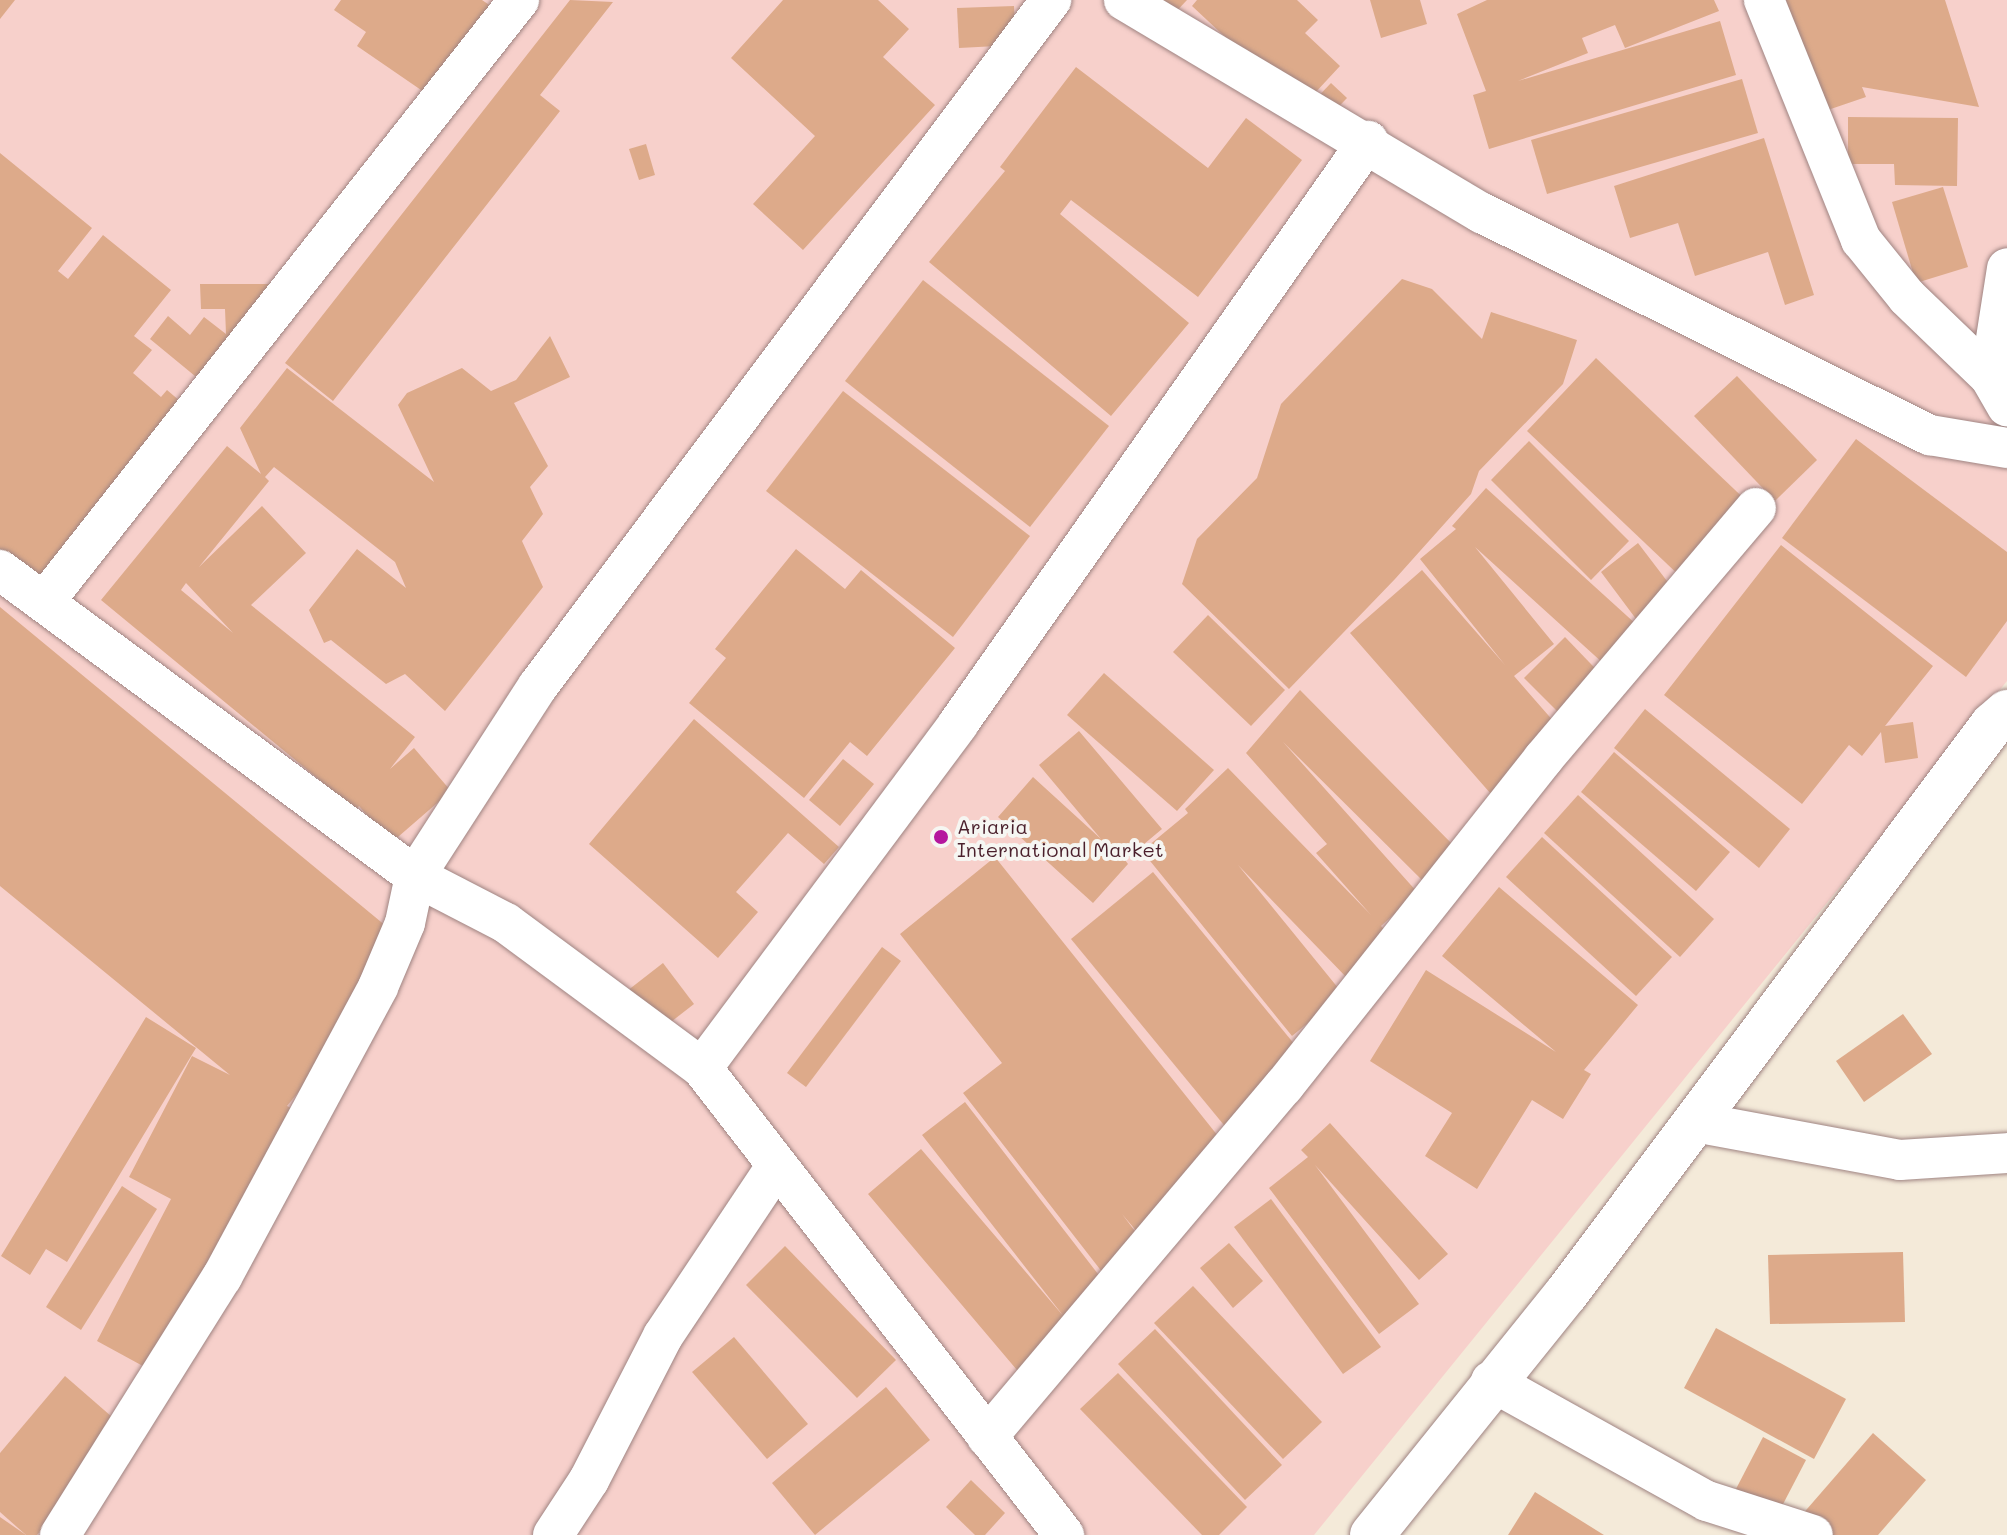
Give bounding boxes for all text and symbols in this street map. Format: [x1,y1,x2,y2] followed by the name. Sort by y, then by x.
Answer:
[957,814,1164,861] place label: Ariaria International Market
[932,828,950,846] marker: Ariaria International Market

